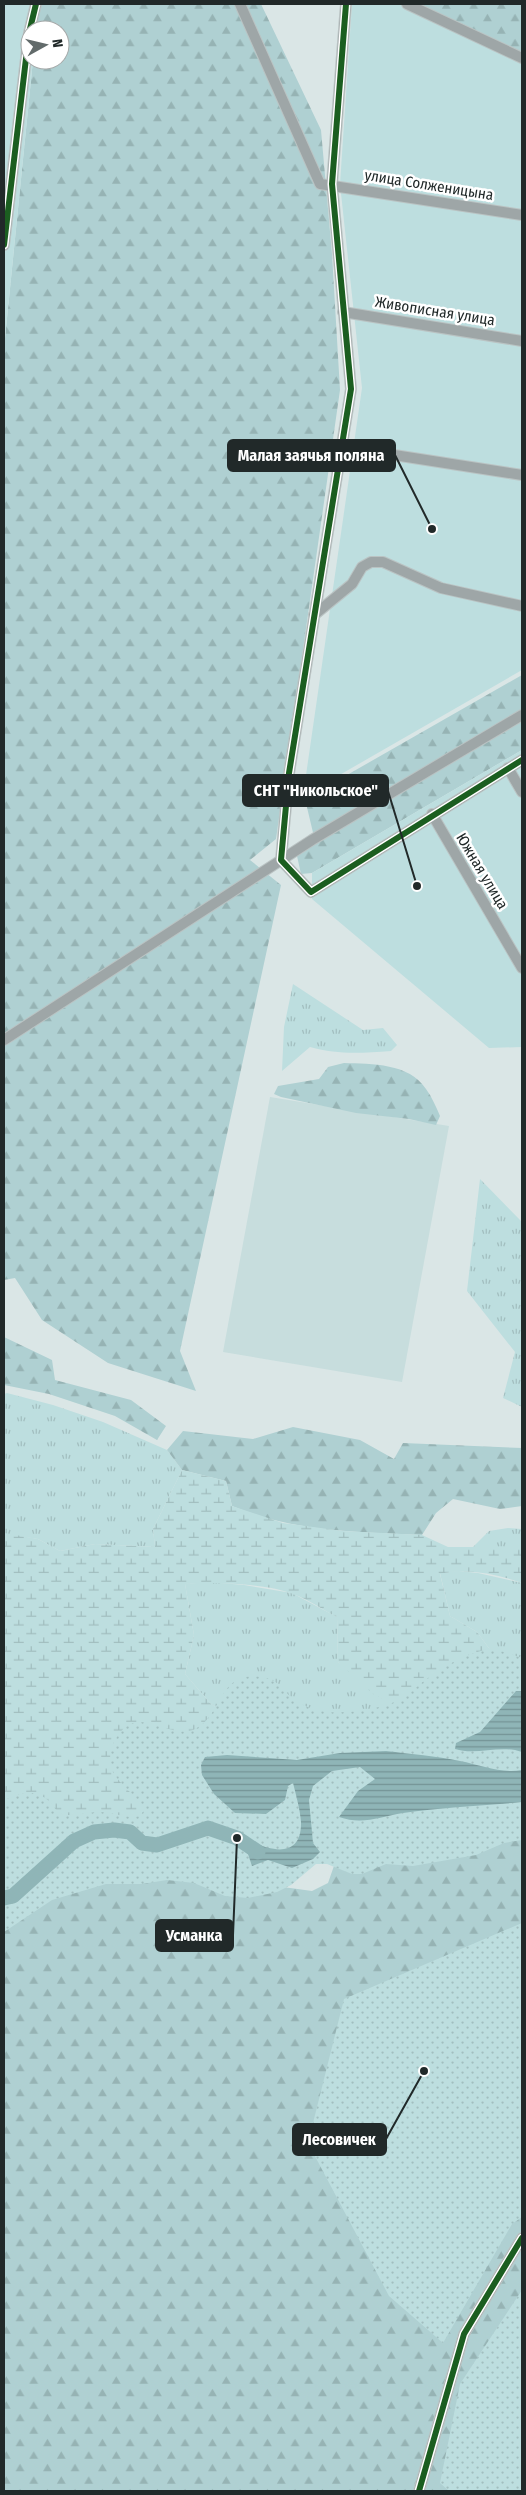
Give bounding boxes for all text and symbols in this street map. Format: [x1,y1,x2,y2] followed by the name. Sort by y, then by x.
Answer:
[20,20,70,70] north arrow
[48,38,66,49] text: N
[363,166,495,204] street label: улица Солженицына
[374,293,496,329] street label: Живописная улица
[228,440,395,471] callout: Малая заячья поляна
[238,446,384,465] text: Малая заячья поляна
[243,775,388,806] callout: СНТ "Никольское"
[254,781,378,800] text: СНТ "Никольское"
[452,830,512,912] street label: Южная улица
[156,1920,233,1951] callout: Усманка
[165,1926,222,1945] text: Усманка
[293,2124,386,2155] callout: Лесовичек
[302,2130,377,2149] text: Лесовичек

